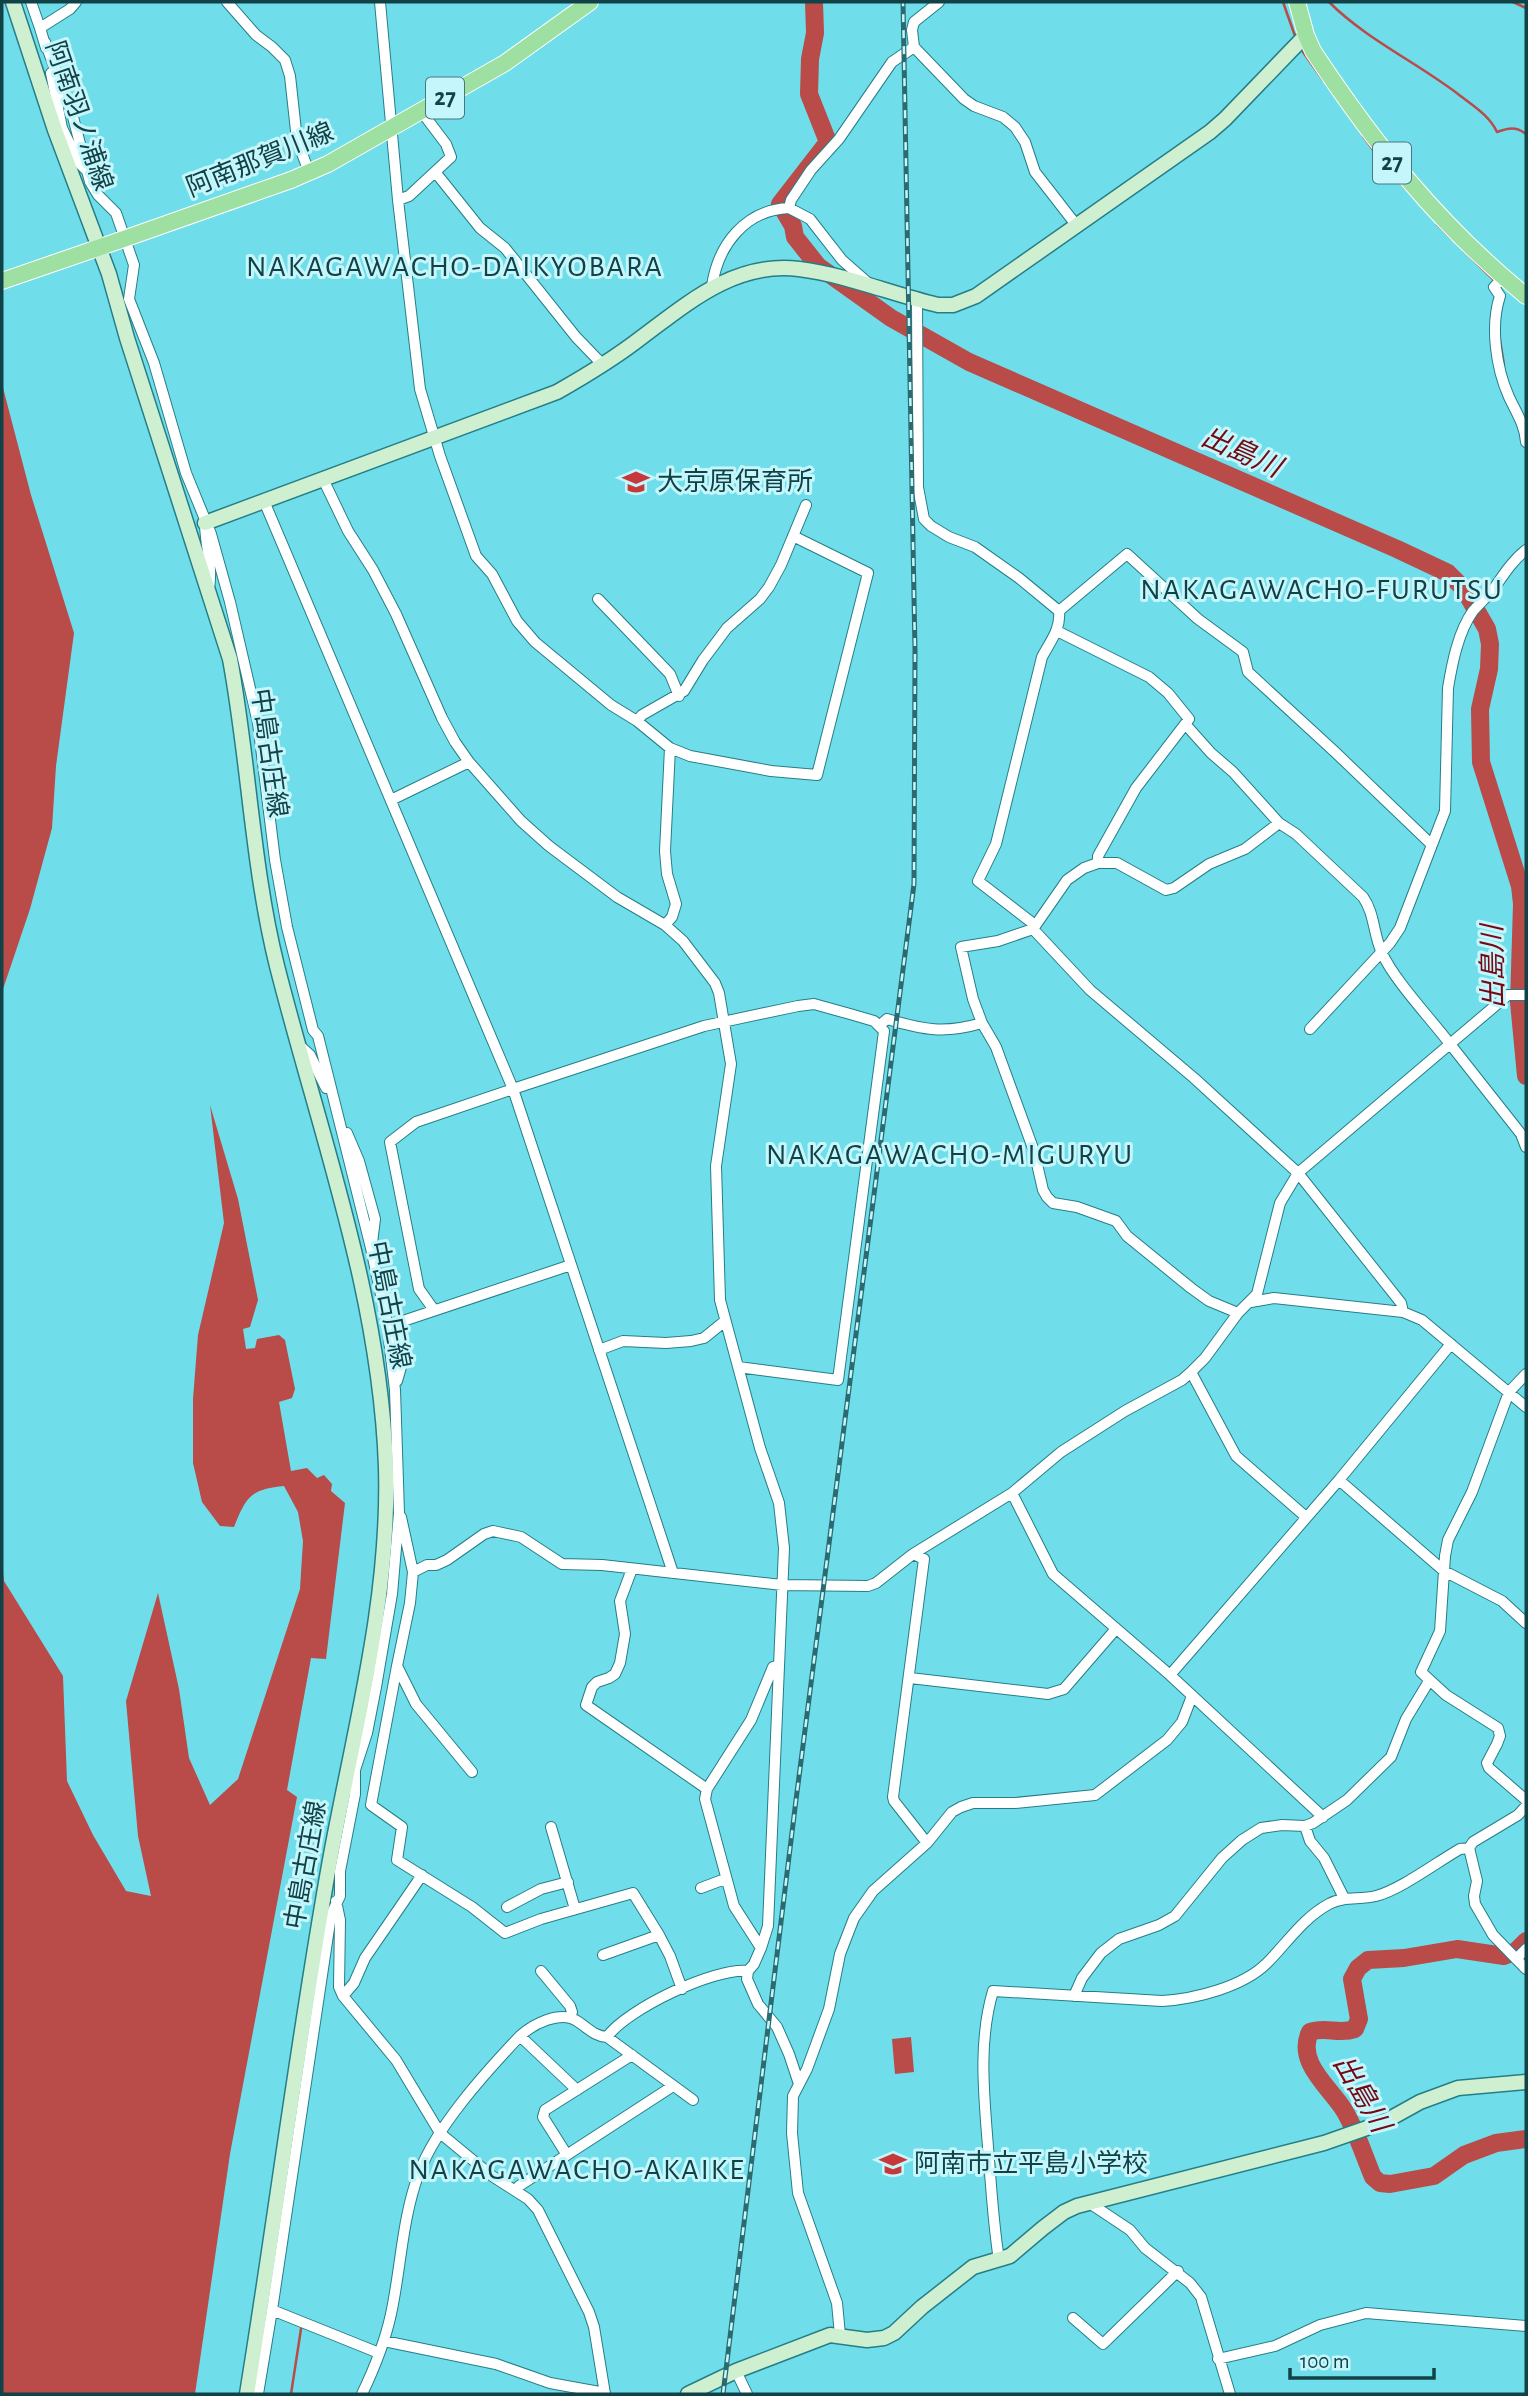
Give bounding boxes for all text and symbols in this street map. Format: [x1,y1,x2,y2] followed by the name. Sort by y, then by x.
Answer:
[41,38,118,194] street label: 阿南羽ノ浦線
[426,78,464,118] road number: 27
[182,118,337,201] street label: 阿南那賀川線
[1373,142,1411,183] road number: 27
[246,252,664,282] district label: NAKAGAWACHO-DAIKYOBARA
[1197,421,1289,484] water label: 出島川
[621,467,651,497] school or university icon: 大京原保育所
[657,468,813,495] place label: 大京原保育所
[1140,575,1504,605] district label: NAKAGAWACHO-FURUTSU
[247,687,293,819] street label: 中島古庄線
[1477,922,1509,1009] water label: 出島川
[766,1140,1134,1170] district label: NAKAGAWACHO-MIGURYU
[364,1238,416,1371] street label: 中島古庄線
[280,1798,330,1931] street label: 中島古庄線
[1328,2050,1397,2140] water label: 出島川
[878,2149,908,2179] school or university icon: 阿南市立平島小学校
[914,2149,1148,2177] place label: 阿南市立平島小学校
[408,2155,746,2185] district label: NAKAGAWACHO-AKAIKE
[1290,2336,1434,2380] scale bar
[1300,2351,1350,2372] text: 100 m

